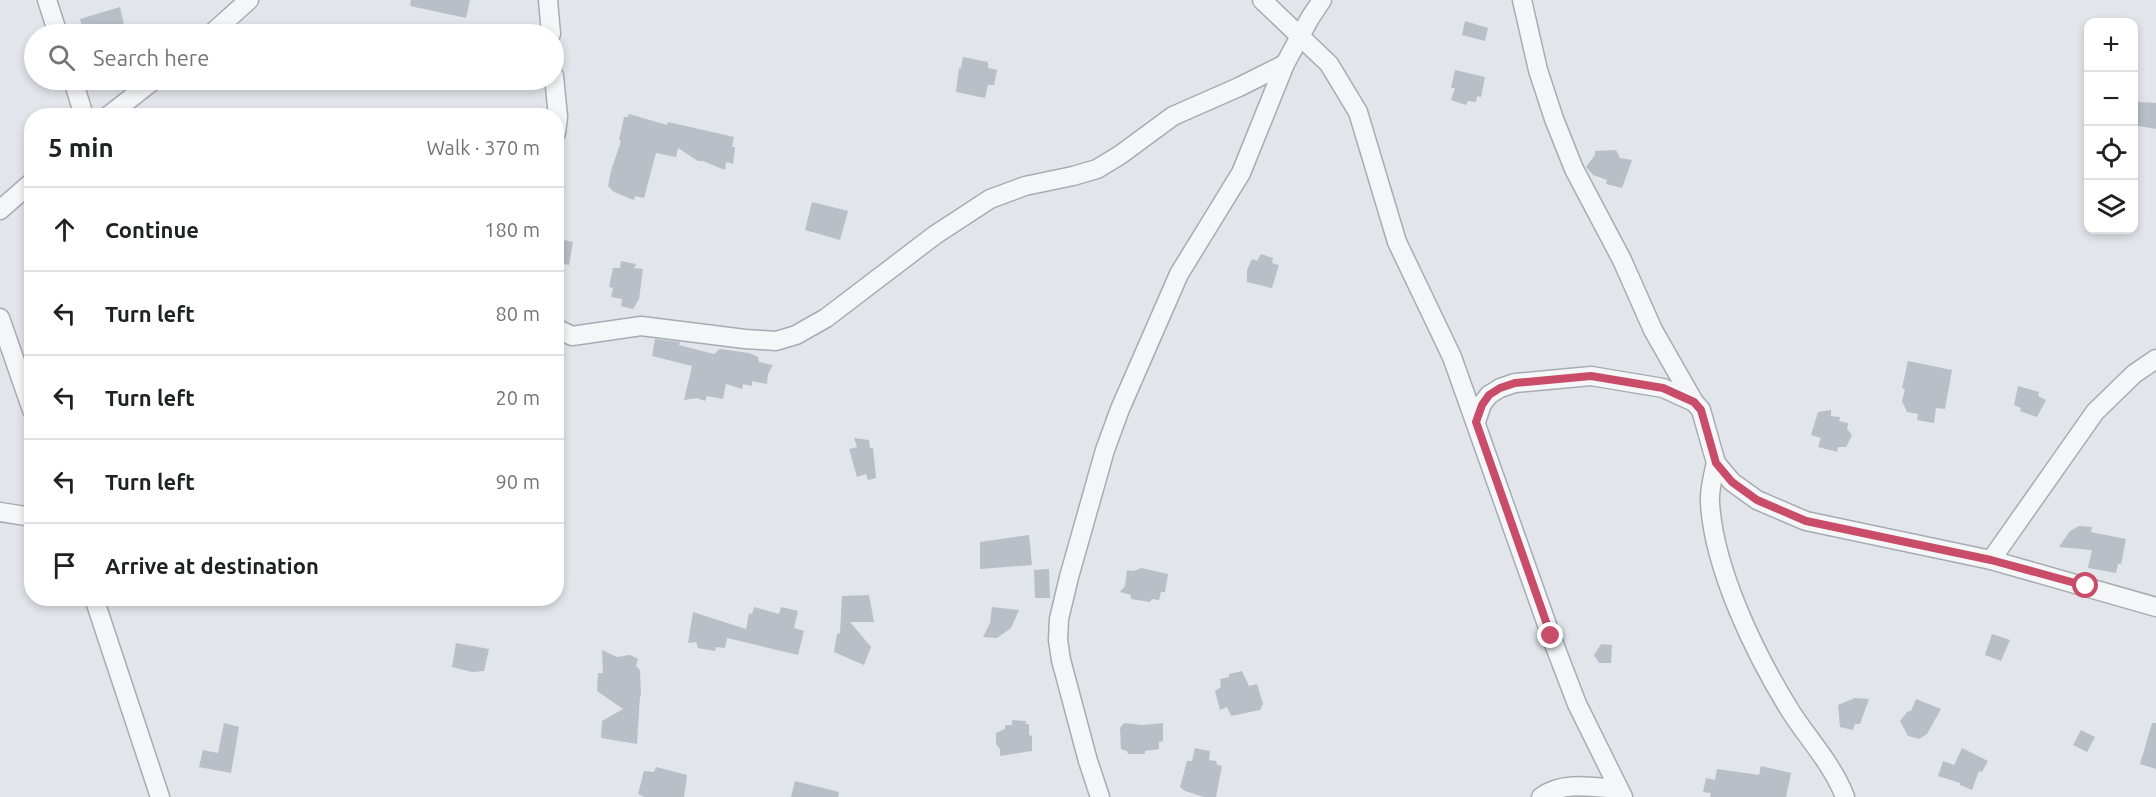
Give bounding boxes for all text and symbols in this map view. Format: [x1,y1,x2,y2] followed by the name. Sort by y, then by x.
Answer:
[2084,18,2138,234] map controls
[2084,18,2138,72] button: +
[24,24,564,90] search box
[45,41,78,74] icon: search
[93,45,209,70] text: Search here
[2084,72,2138,126] button: −
[2084,126,2138,180] button: locate
[48,133,114,162] text: 5 min
[427,136,540,159] text: Walk · 370 m
[2084,180,2138,234] button: layers
[48,213,81,246] icon: ahead
[105,217,199,242] text: Continue
[484,218,540,241] text: 180 m
[48,297,81,330] icon: left
[105,301,195,326] text: Turn left
[496,302,540,325] text: 80 m
[48,381,81,414] icon: left
[105,385,195,410] text: Turn left
[496,386,540,409] text: 20 m
[48,465,81,498] icon: left
[105,469,195,494] text: Turn left
[496,470,540,493] text: 90 m
[48,549,81,582] icon: arrive
[105,553,319,578] text: Arrive at destination
[2072,572,2098,598] route start
[1537,622,1563,648] route end

